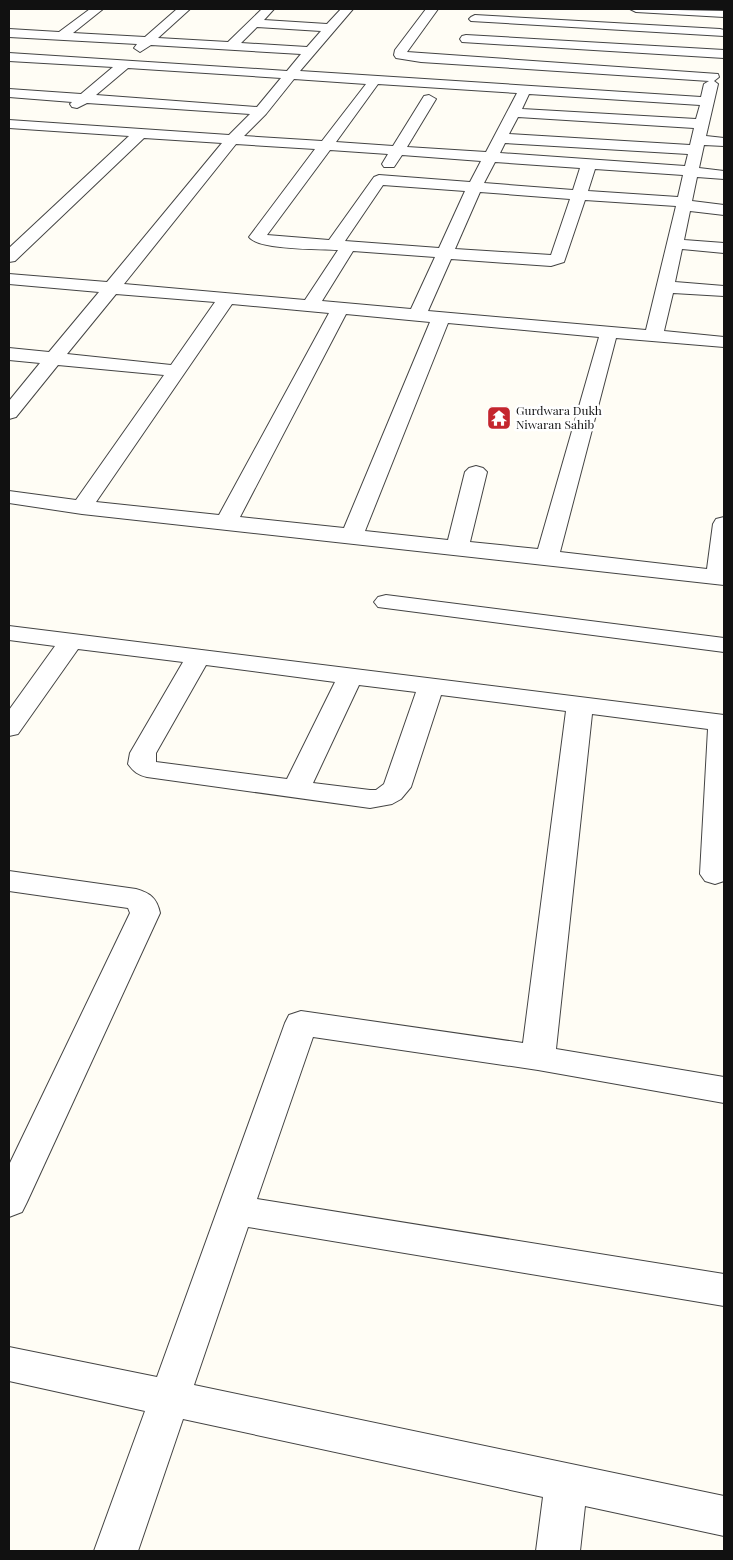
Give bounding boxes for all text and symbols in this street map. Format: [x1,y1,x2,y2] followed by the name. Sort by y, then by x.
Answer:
[516,402,602,432] place label: Gurdwara Dukh Niwaran Sahib
[486,405,512,431] temple icon: Gurdwara Dukh Niwaran Sahib

